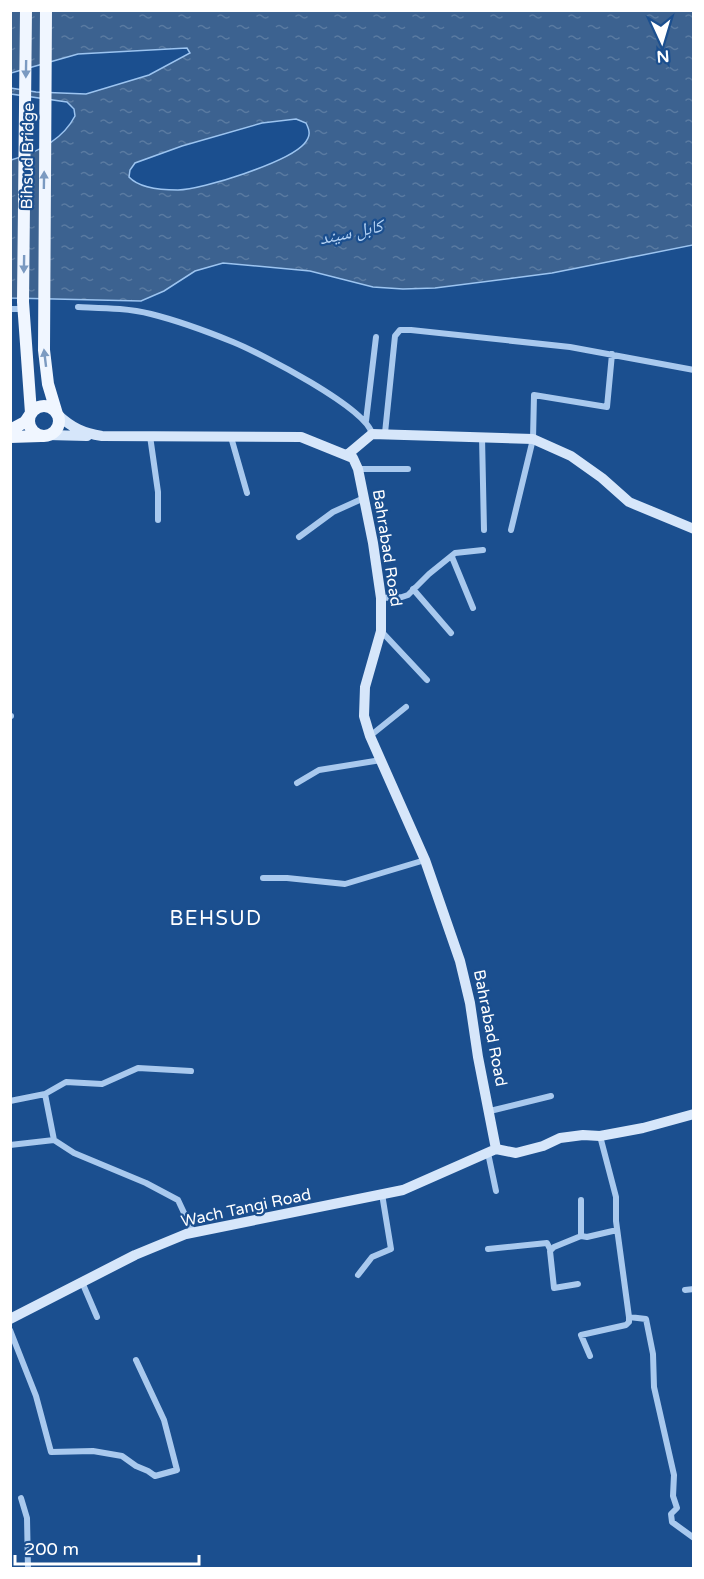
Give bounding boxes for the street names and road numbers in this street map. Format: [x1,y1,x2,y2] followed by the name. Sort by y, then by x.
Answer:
[17,102,39,210] street label: Bihsud Bridge
[368,488,406,608] street label: Bahrabad Road
[469,968,511,1088] street label: Bahrabad Road
[179,1184,313,1232] street label: Wach Tangi Road

